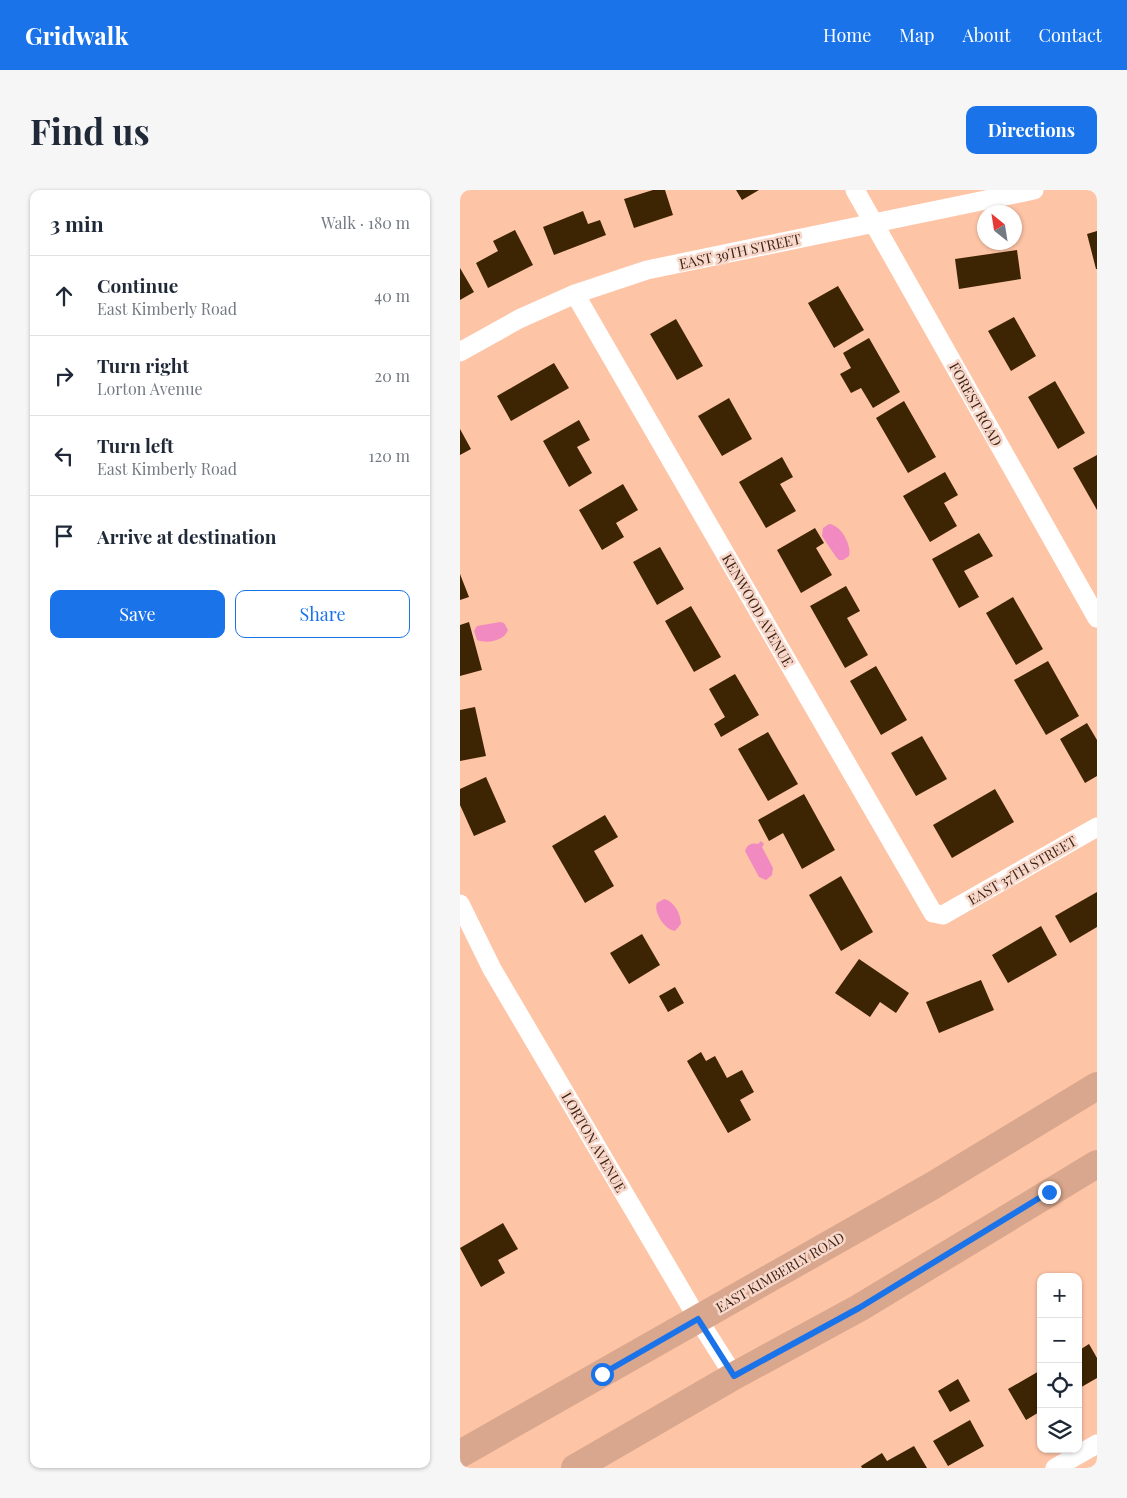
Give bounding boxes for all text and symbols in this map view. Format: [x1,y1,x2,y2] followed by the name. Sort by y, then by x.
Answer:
[25,19,128,51] text: Gridwalk
[823,23,871,47] text: Home
[899,23,934,47] text: Map
[962,23,1011,47] text: About
[1039,23,1102,47] text: Contact
[966,106,1097,154] button: Directions
[30,107,150,154] text: Find us
[977,205,1022,250] north arrow
[50,209,104,237] text: 3 min
[321,212,410,233] text: Walk · 180 m
[677,229,803,273] street label: EAST 39TH STREET
[97,272,178,298] text: Continue
[50,282,78,310] icon: ahead
[374,285,410,306] text: 40 m
[97,298,237,319] text: East Kimberly Road
[97,352,189,378] text: Turn right
[945,359,1007,449] street label: FOREST ROAD
[50,362,78,390] icon: right
[375,365,410,386] text: 20 m
[97,378,203,399] text: Lorton Avenue
[97,432,174,458] text: Turn left
[50,442,78,470] icon: left
[369,445,410,466] text: 120 m
[97,458,237,479] text: East Kimberly Road
[50,522,78,550] icon: arrive
[97,523,277,549] text: Arrive at destination
[718,550,798,670] street label: KENWOOD AVENUE
[50,590,225,638] button: Save
[235,590,410,638] button: Share
[964,831,1080,909] street label: EAST 37TH STREET
[558,1088,630,1196] street label: LORTON AVENUE
[1038,1181,1061,1204] route end
[712,1227,848,1317] street label: EAST KIMBERLY ROAD
[1037,1273,1082,1453] map controls
[1037,1273,1082,1318] button: +
[1037,1318,1082,1363] button: −
[591,1363,614,1386] route start
[1037,1363,1082,1408] button: locate
[1037,1408,1082,1453] button: layers

